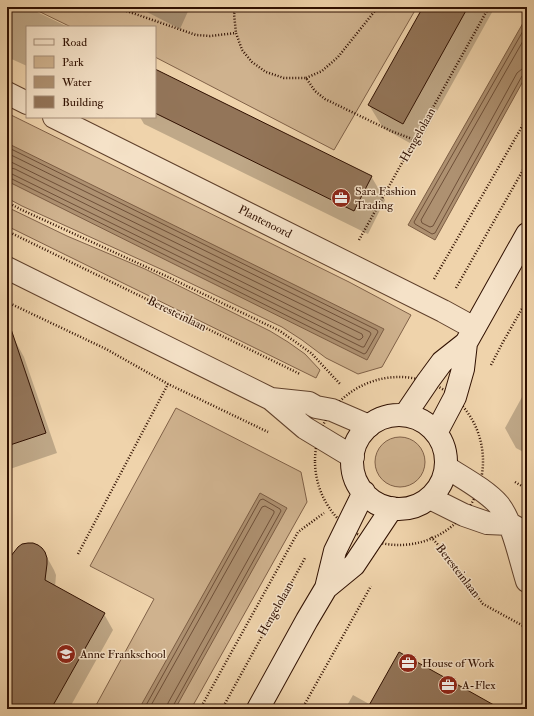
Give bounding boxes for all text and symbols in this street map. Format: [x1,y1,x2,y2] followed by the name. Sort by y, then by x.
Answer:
[26,26,156,118] legend
[62,35,87,50] text: Road
[62,55,84,70] text: Park
[61,75,92,90] text: Water
[62,95,105,110] text: Building
[397,105,439,165] street label: Hengelolaan
[355,184,416,213] place label: Sara Fashion Trading
[330,187,352,209] office icon: Sara Fashion Trading
[236,202,294,242] street label: Plantenoord
[145,293,209,335] street label: Beresteinlaan
[432,541,484,601] street label: Beresteinlaan
[255,579,297,639] street label: Hengelolaan
[55,643,77,665] school or university icon: Anne Frankschool
[79,647,166,662] place label: Anne Frankschool
[397,652,419,674] office icon: House of Work
[422,656,495,671] place label: House of Work
[437,674,459,696] office icon: A-Flex
[461,678,496,693] place label: A-Flex

